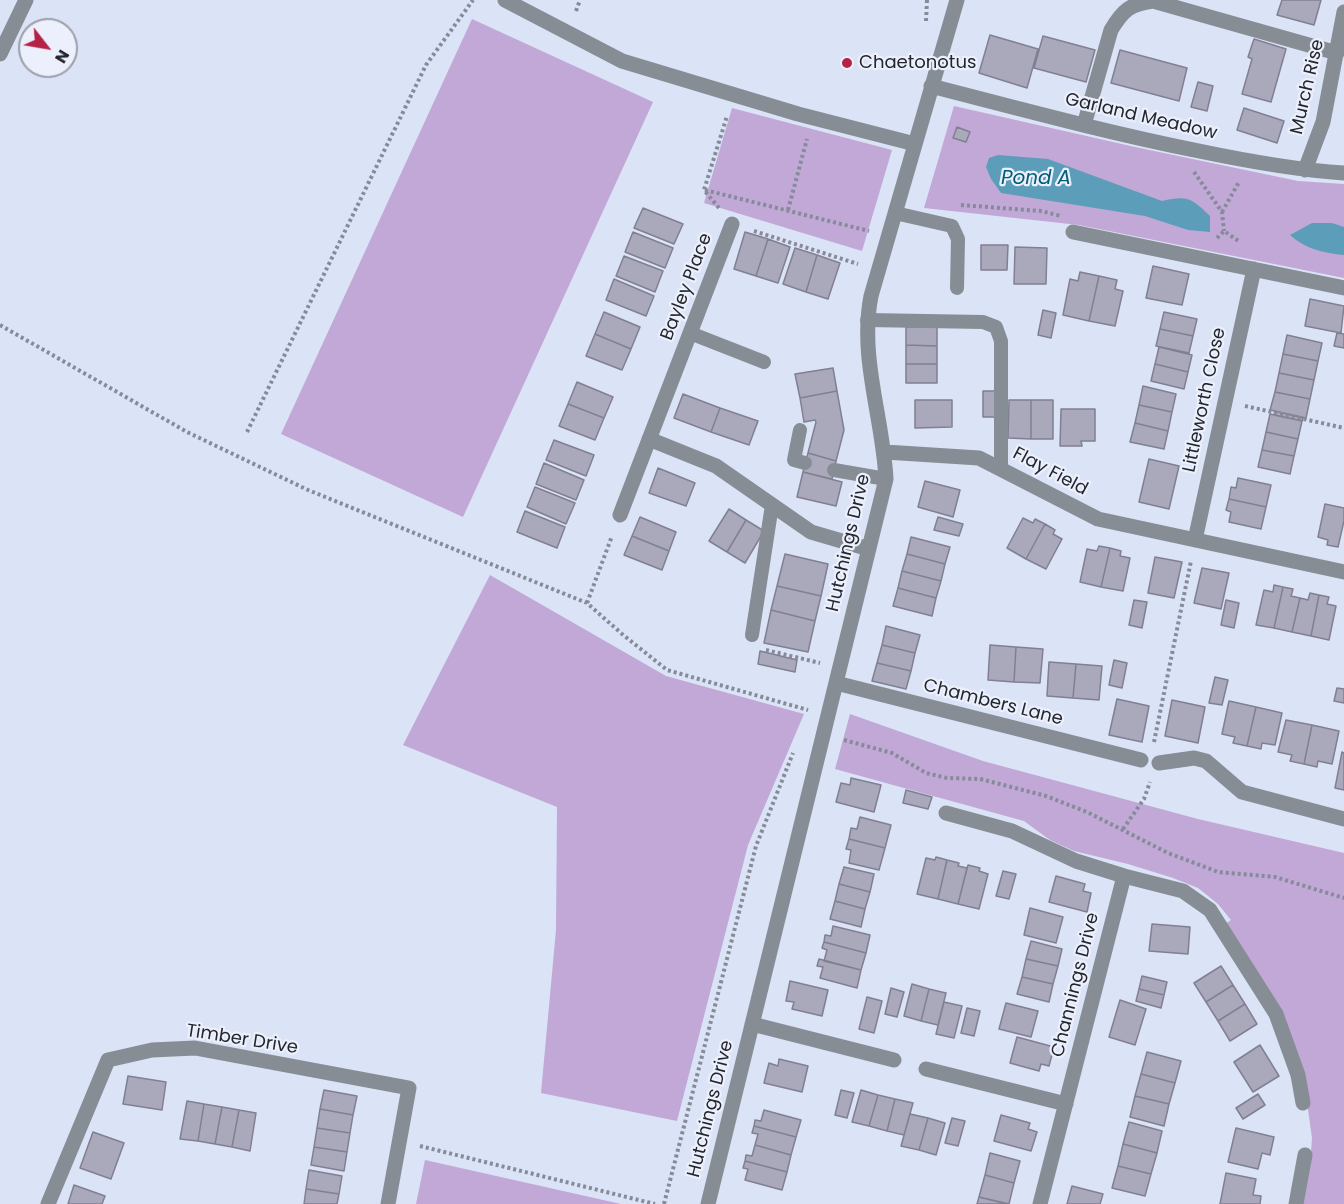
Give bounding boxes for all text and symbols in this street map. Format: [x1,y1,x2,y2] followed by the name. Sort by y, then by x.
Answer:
[18,18,78,78] north arrow
[1287,37,1329,137] street label: Murch Rise
[49,45,75,68] text: N
[859,52,976,74] place label: Chaetonotus
[840,56,854,70] marker: Chaetonotus
[1063,89,1219,145] street label: Garland Meadow
[1001,167,1071,191] water label: Pond A
[657,230,717,344] street label: Bayley Place
[1179,326,1231,474] street label: Littleworth Close
[1009,443,1091,501] street label: Flay Field
[823,472,875,614] street label: Hutchings Drive
[921,675,1065,731] street label: Chambers Lane
[1048,911,1104,1059] street label: Channings Drive
[185,1021,299,1059] street label: Timber Drive
[684,1038,738,1180] street label: Hutchings Drive

